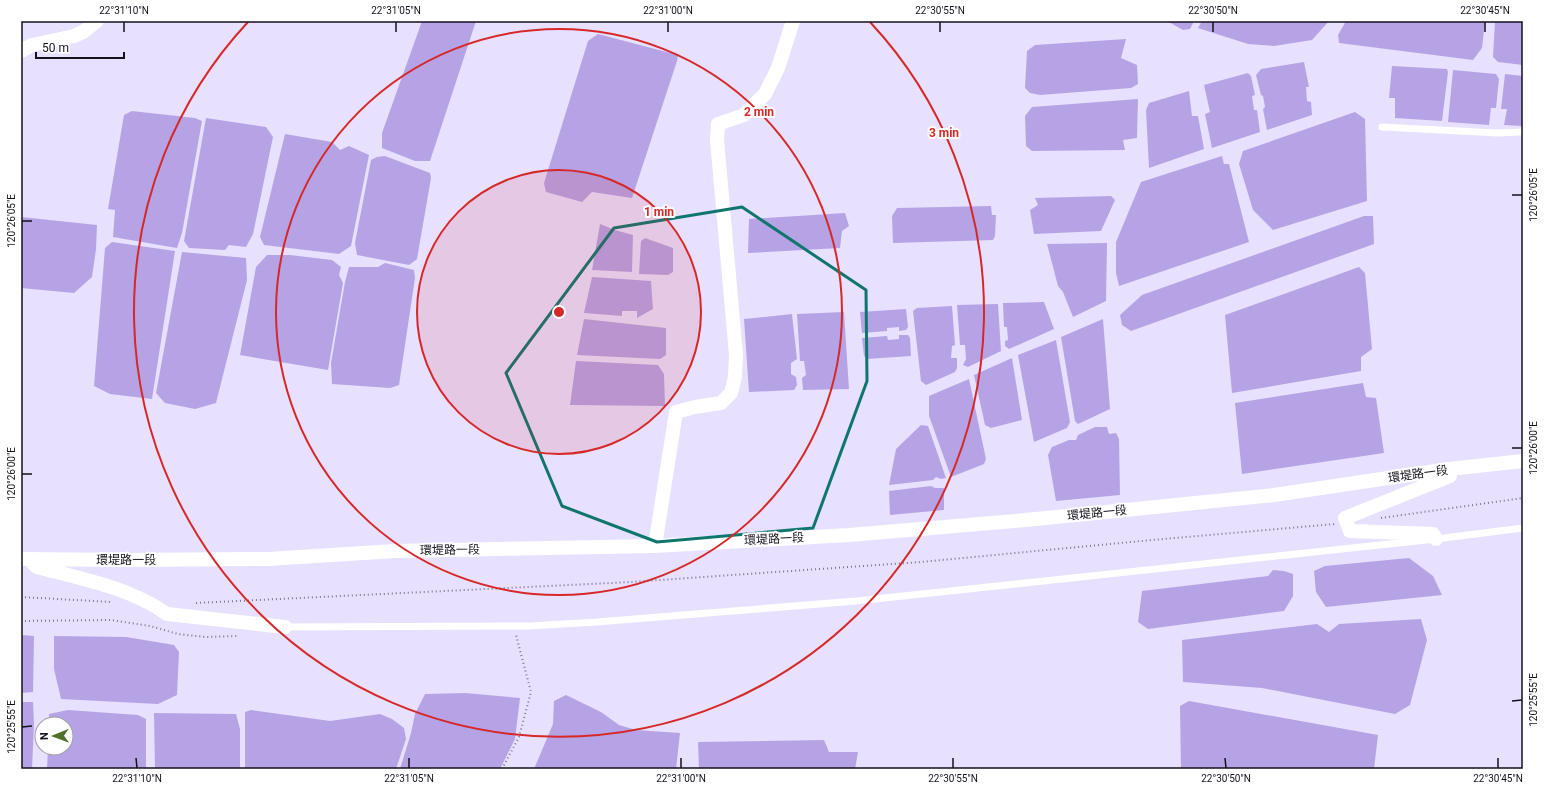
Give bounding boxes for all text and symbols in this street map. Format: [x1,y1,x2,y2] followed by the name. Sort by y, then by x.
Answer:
[99,5,149,16] text: 22°31'10"N
[371,5,421,16] text: 22°31'05"N
[643,5,693,16] text: 22°31'00"N
[915,5,965,16] text: 22°30'55"N
[1188,5,1238,16] text: 22°30'50"N
[1460,5,1510,16] text: 22°30'45"N
[36,34,124,60] scale bar
[42,41,69,55] text: 50 m
[744,105,774,119] text: 2 min
[929,126,959,140] text: 3 min
[1528,168,1539,222] text: 120°26'05"E
[6,194,17,248] text: 120°26'05"E
[644,205,674,219] text: 1 min
[552,305,566,319] centre of rings
[1528,421,1539,475] text: 120°26'00"E
[6,447,17,501] text: 120°26'00"E
[1387,463,1449,485] street label: 環堤路一段
[1066,503,1128,523] street label: 環堤路一段
[744,530,804,548] street label: 環堤路一段
[420,542,480,558] street label: 環堤路一段
[96,553,156,567] street label: 環堤路一段
[1528,673,1539,727] text: 120°25'55"E
[6,700,17,754] text: 120°25'55"E
[34,716,74,756] north arrow
[38,732,51,740] text: N
[112,773,162,784] text: 22°31'10"N
[384,773,434,784] text: 22°31'05"N
[656,773,706,784] text: 22°31'00"N
[928,773,978,784] text: 22°30'55"N
[1201,773,1251,784] text: 22°30'50"N
[1473,773,1523,784] text: 22°30'45"N

